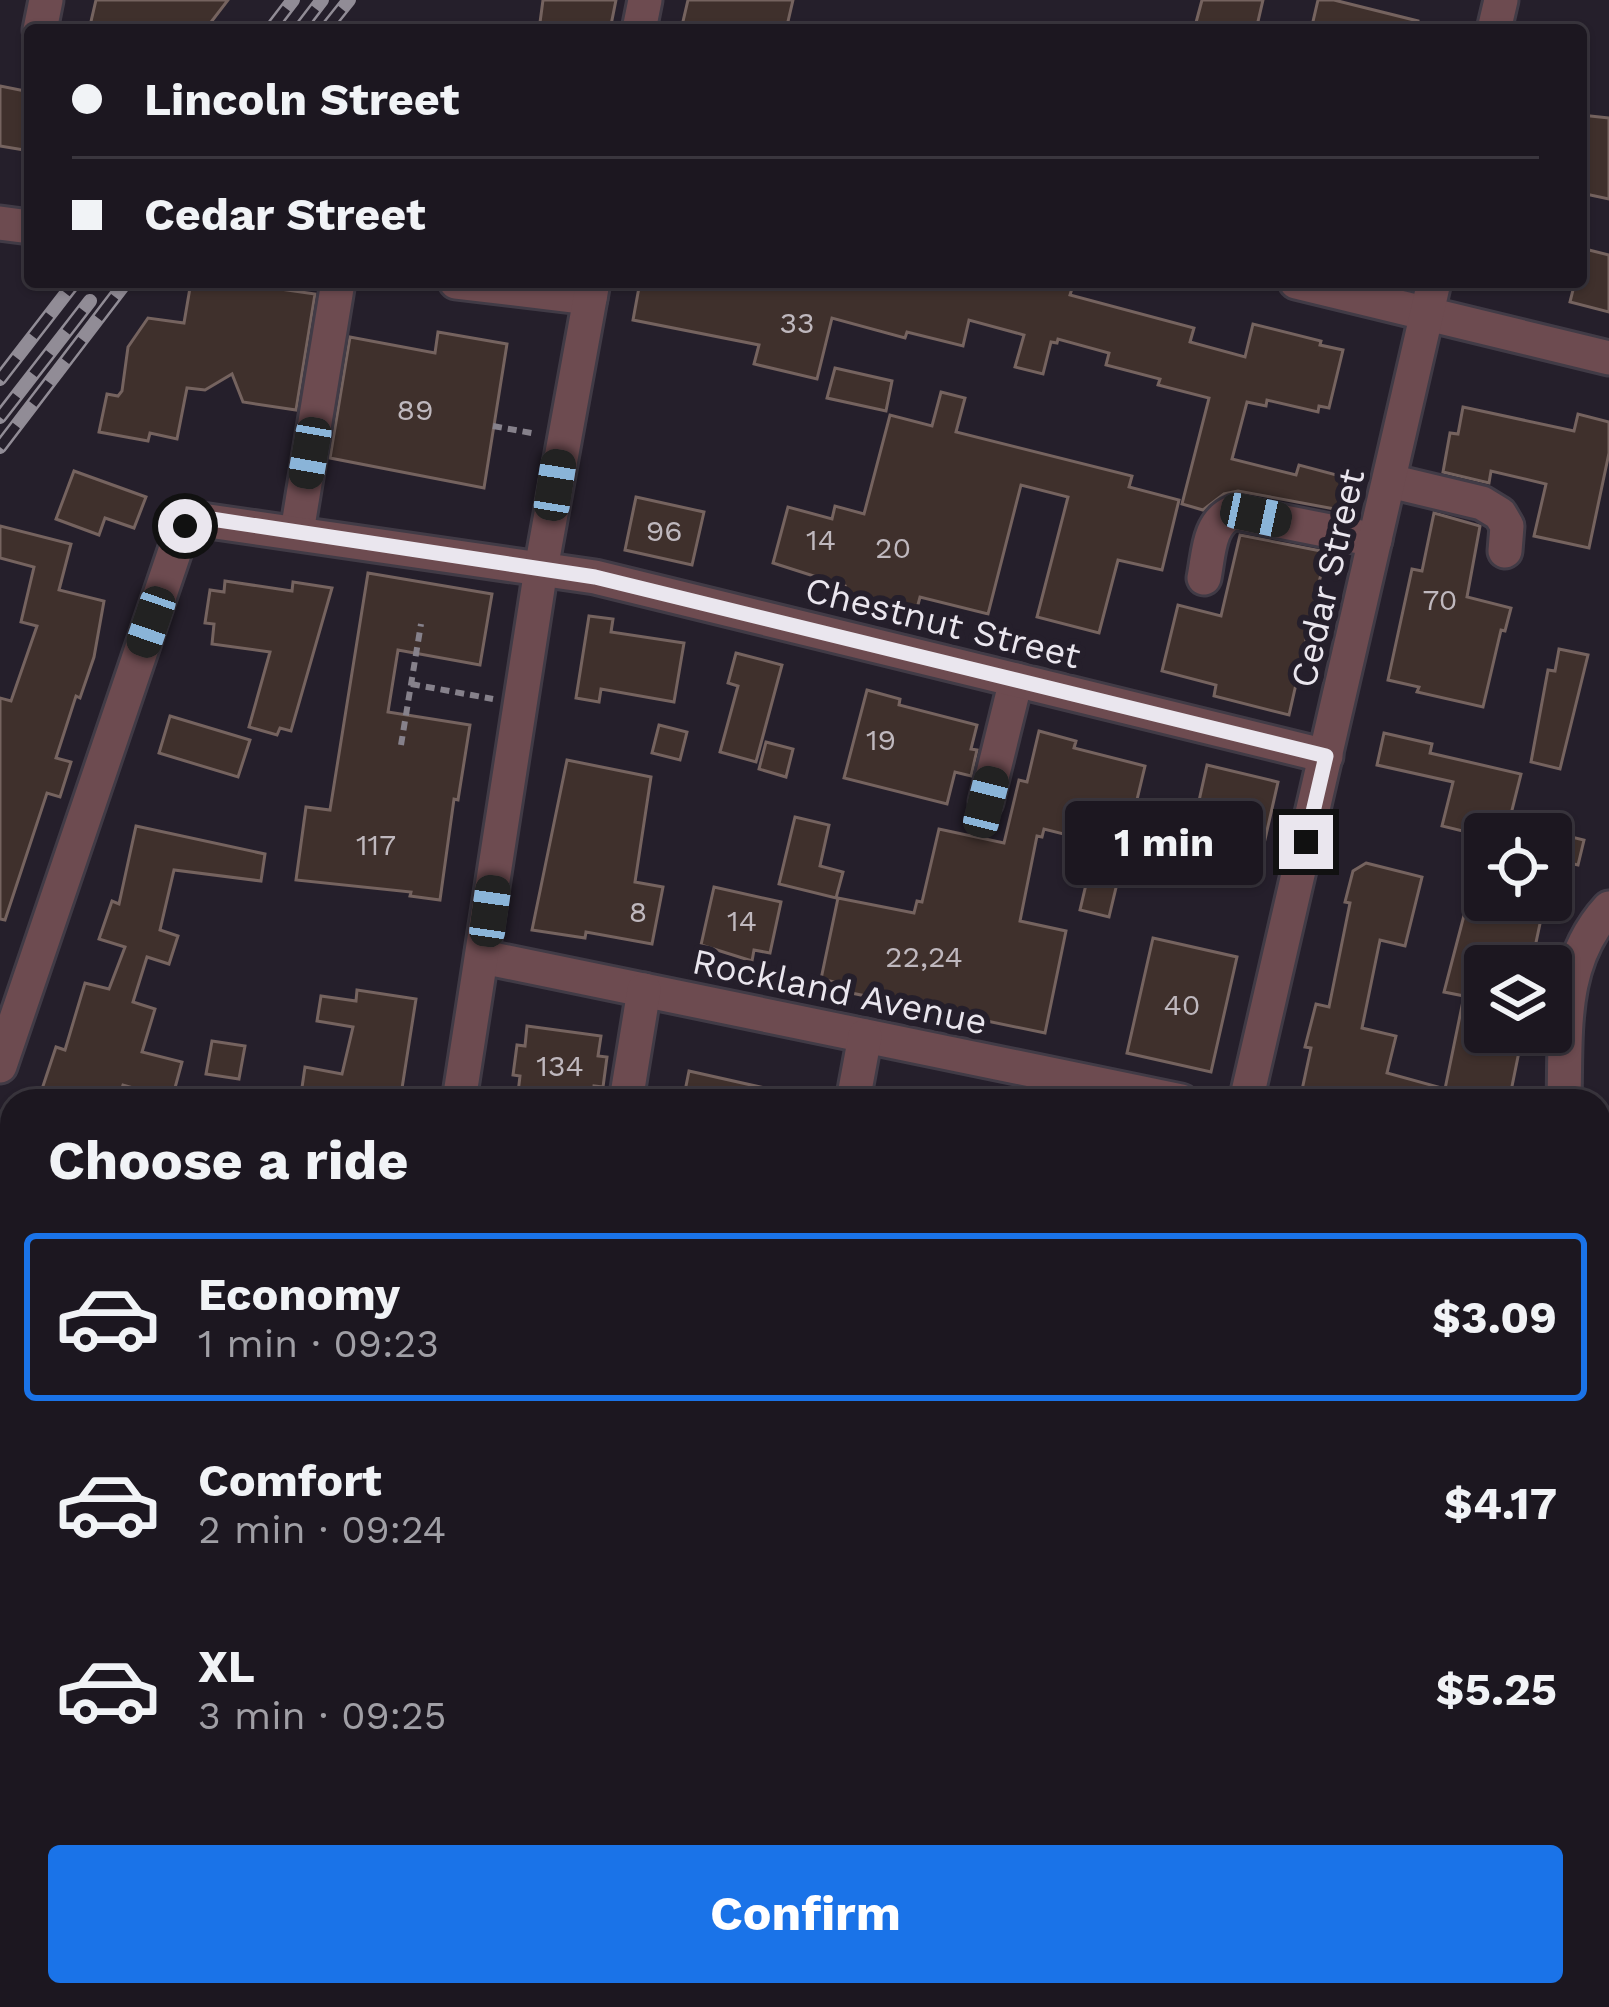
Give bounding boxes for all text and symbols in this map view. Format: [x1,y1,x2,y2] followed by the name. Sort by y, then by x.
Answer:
[144,73,459,126] text: Lincoln Street
[144,188,426,241] text: Cedar Street
[780,305,814,340] house number: 33
[397,392,434,427] house number: 89
[286,414,334,492] car
[532,447,578,523] car
[1282,465,1374,692] street label: Cedar Street
[1217,490,1295,540] car
[158,499,212,553] route start
[646,513,682,548] house number: 96
[806,522,836,557] house number: 14
[875,530,911,565] house number: 20
[801,568,1085,677] street label: Chestnut Street
[122,582,180,662] car
[1423,582,1457,617] house number: 70
[866,722,896,757] house number: 19
[960,763,1012,841] car
[1066,800,1264,884] callout: 1 min
[1464,813,1572,1053] map controls
[1464,813,1572,921] button: locate
[1279,815,1333,869] route end
[1114,820,1214,865] text: 1 min
[356,827,396,862] house number: 117
[467,873,513,949] car
[629,894,647,929] house number: 8
[727,903,757,938] house number: 14
[885,939,963,974] house number: 22,24
[689,940,991,1044] street label: Rockland Avenue
[1464,945,1572,1053] button: layers
[1164,987,1201,1022] house number: 40
[536,1048,584,1083] house number: 134
[48,1129,409,1192] text: Choose a ride
[54,1263,162,1371] icon: car
[198,1268,400,1321] text: Economy
[1432,1291,1557,1344] text: $3.09
[198,1321,439,1366] text: 1 min · 09:23
[54,1449,162,1557] icon: car
[198,1454,382,1507] text: Comfort
[1444,1477,1557,1530] text: $4.17
[198,1507,446,1552] text: 2 min · 09:24
[54,1635,162,1743] icon: car
[198,1640,255,1693] text: XL
[1436,1663,1557,1716] text: $5.25
[198,1693,446,1738] text: 3 min · 09:25
[48,1845,1563,1983] button: Confirm

